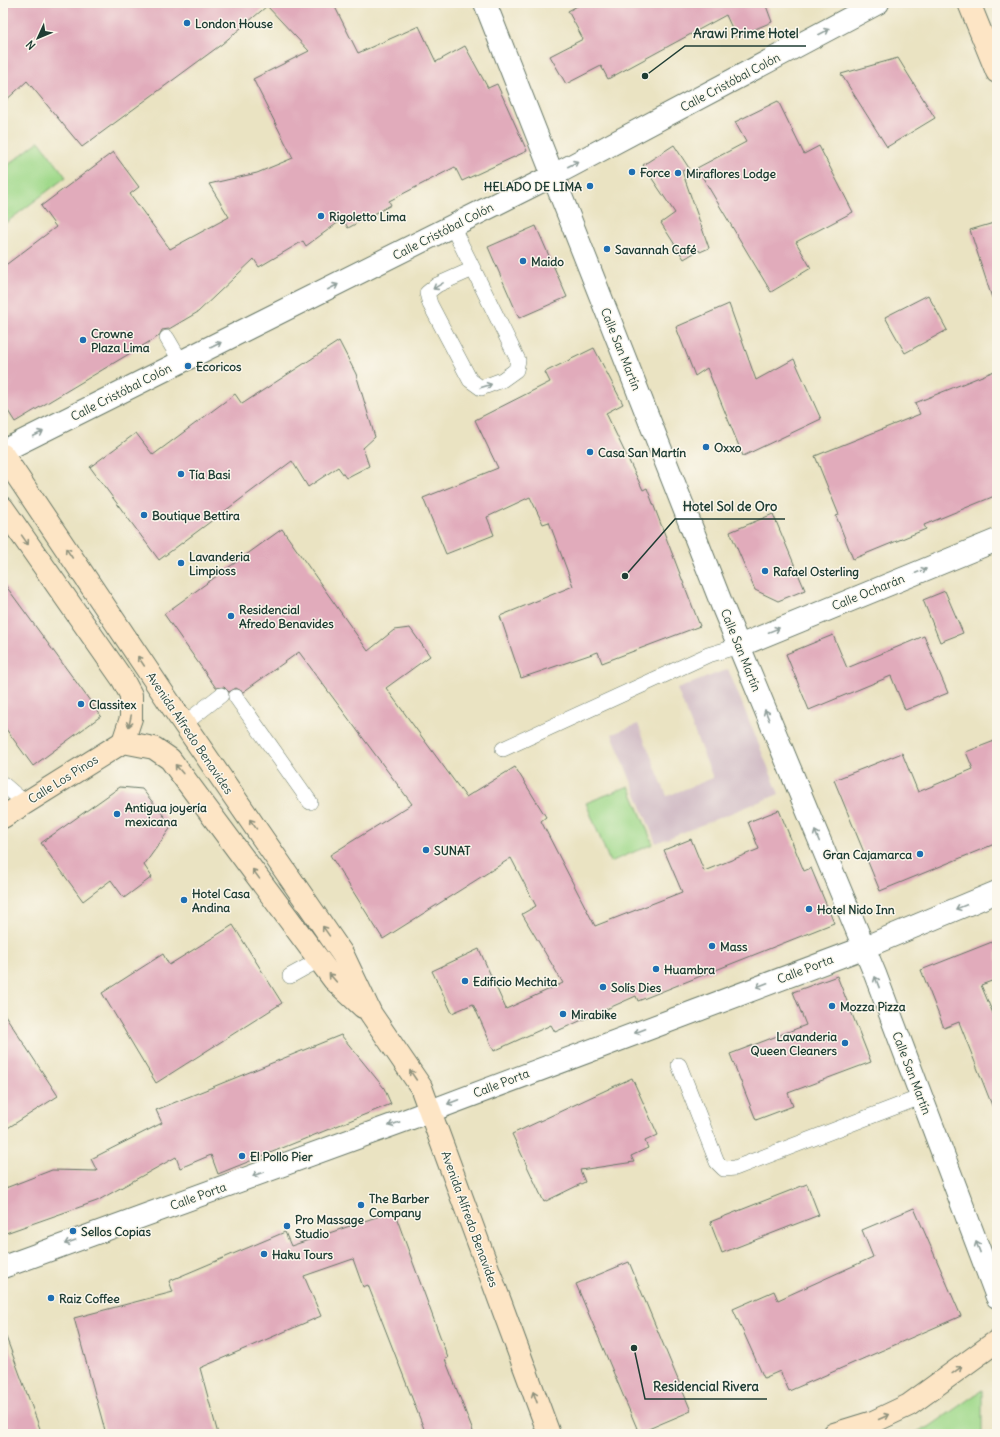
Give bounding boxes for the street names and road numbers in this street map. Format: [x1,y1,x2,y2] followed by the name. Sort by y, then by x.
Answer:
[678,49,783,115] street label: Calle Cristóbal Colón
[390,199,496,263] street label: Calle Cristóbal Colón
[598,306,644,393] street label: Calle San Martín
[68,360,174,424] street label: Calle Cristóbal Colón
[829,571,907,613] street label: Calle Ocharán
[718,607,764,694] street label: Calle San Martín
[144,669,236,797] street label: Avenida Alfredo Benavides
[25,751,101,807] street label: Calle Los Pinos
[775,951,835,987] street label: Calle Porta
[889,1029,935,1117] street label: Calle San Martín
[471,1065,531,1101] street label: Calle Porta
[438,1149,502,1289] street label: Avenida Alfredo Benavides
[168,1179,228,1213] street label: Calle Porta

